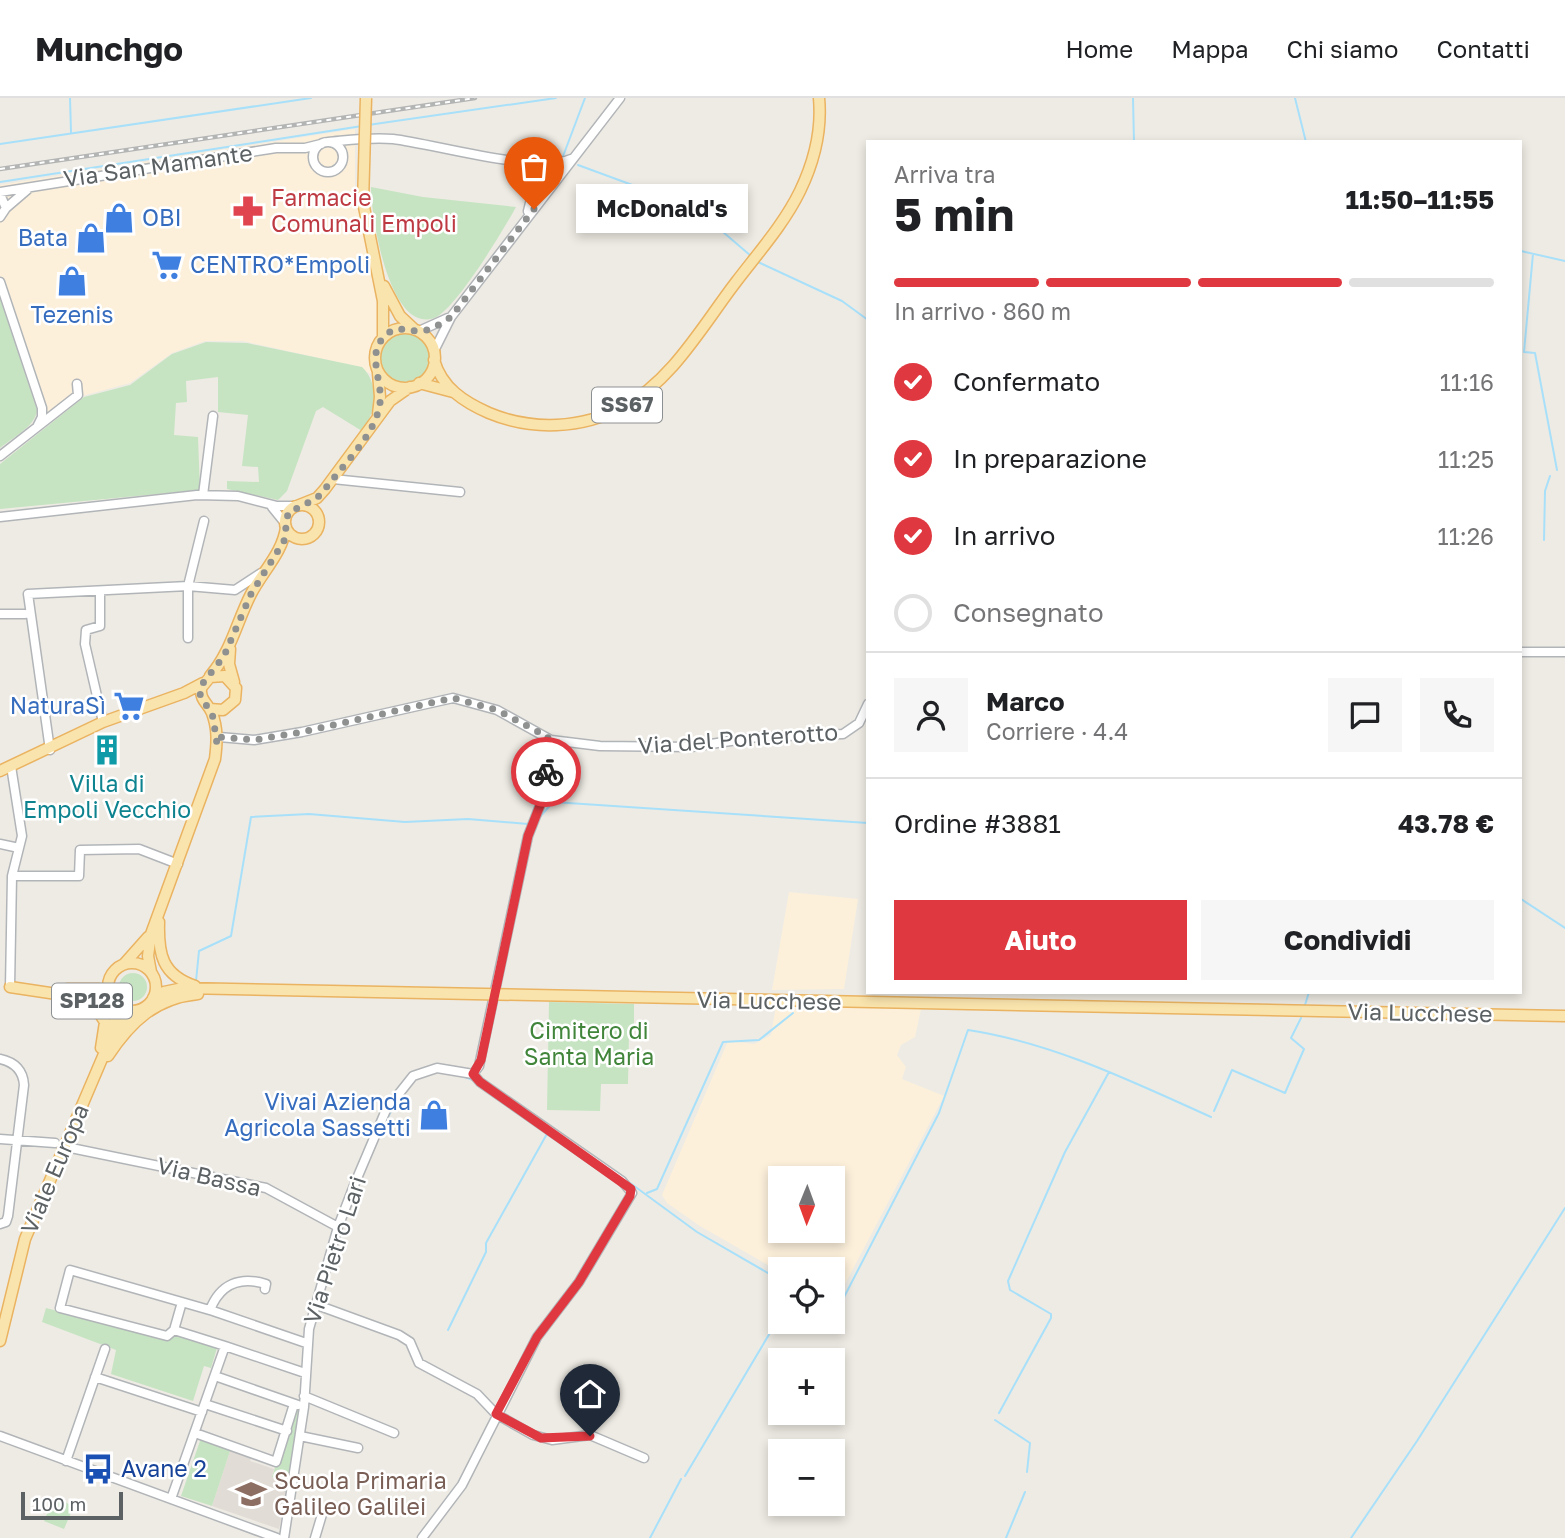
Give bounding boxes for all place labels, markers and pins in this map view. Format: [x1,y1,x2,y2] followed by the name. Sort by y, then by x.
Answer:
[504,137,564,209] pin
[271,183,457,237] place label: Farmacie Comunali Empoli
[576,184,748,234] callout: McDonald's
[231,194,265,228] pharmacy icon: Farmacie Comunali Empoli
[102,201,136,235] shop icon: OBI
[142,203,182,231] place label: OBI
[74,221,108,255] shop icon: Bata
[18,223,68,251] place label: Bata
[150,248,184,282] supermarket icon: CENTRO*Empoli
[190,250,370,278] place label: CENTRO*Empoli
[55,264,89,298] shop icon: Tezenis
[30,300,114,328] place label: Tezenis
[112,689,146,723] supermarket icon: NaturaSì
[10,691,106,719] place label: NaturaSì
[90,733,124,767] building icon: Villa di Empoli Vecchio
[23,769,191,823] place label: Villa di Empoli Vecchio
[224,1087,411,1141] place label: Vivai Azienda Agricola Sassetti
[417,1098,451,1132] shop icon: Vivai Azienda Agricola Sassetti
[560,1364,620,1436] pin
[81,1452,115,1486] bus stop icon: Avane 2
[121,1454,207,1482] place label: Avane 2
[274,1466,447,1520] place label: Scuola Primaria Galileo Galilei
[234,1477,268,1511] school or university icon: Scuola Primaria Galileo Galilei

